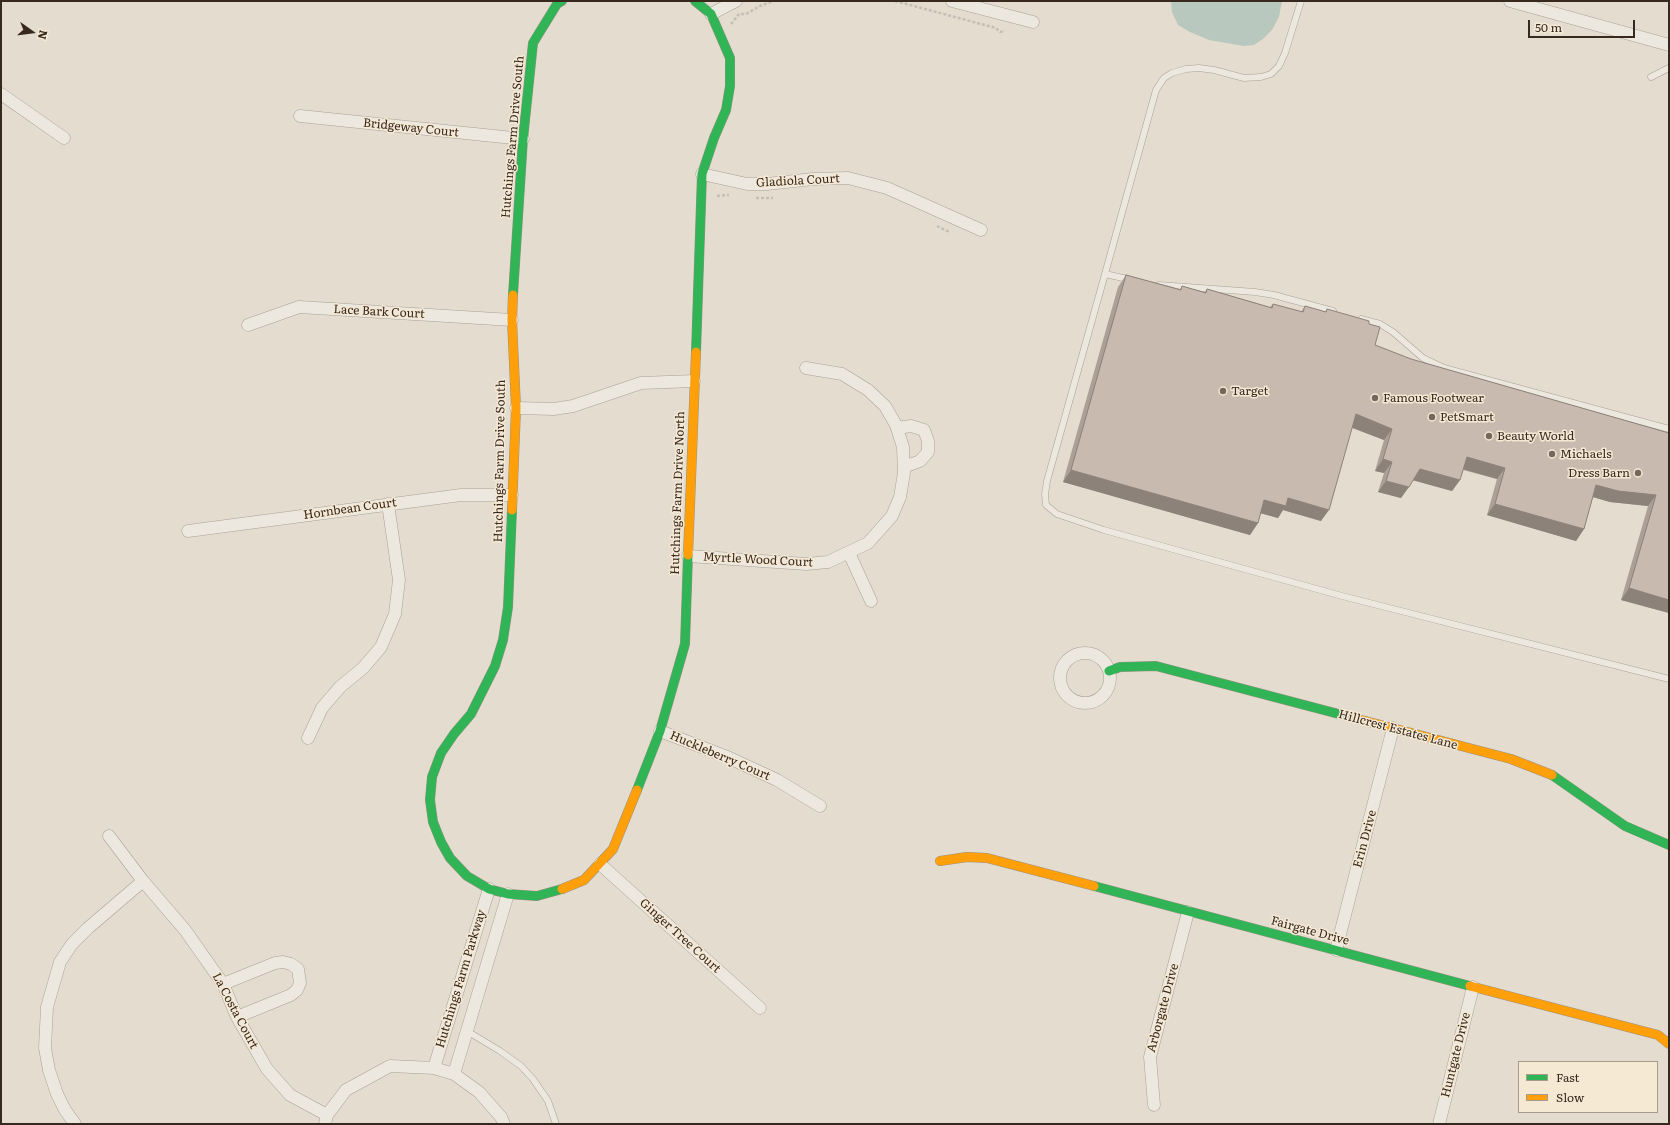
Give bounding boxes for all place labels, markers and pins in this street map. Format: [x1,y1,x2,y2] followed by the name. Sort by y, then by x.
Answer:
[1231,384,1268,398] place label: Target
[1218,386,1228,396] marker: Target
[1383,391,1484,405] place label: Famous Footwear
[1370,393,1380,403] marker: Famous Footwear
[1440,410,1494,424] place label: PetSmart
[1427,412,1437,422] marker: PetSmart
[1497,429,1574,443] place label: Beauty World
[1484,431,1494,441] marker: Beauty World
[1560,447,1612,461] place label: Michaels
[1547,449,1557,459] marker: Michaels
[1568,466,1630,480] place label: Dress Barn
[1633,468,1643,478] marker: Dress Barn

